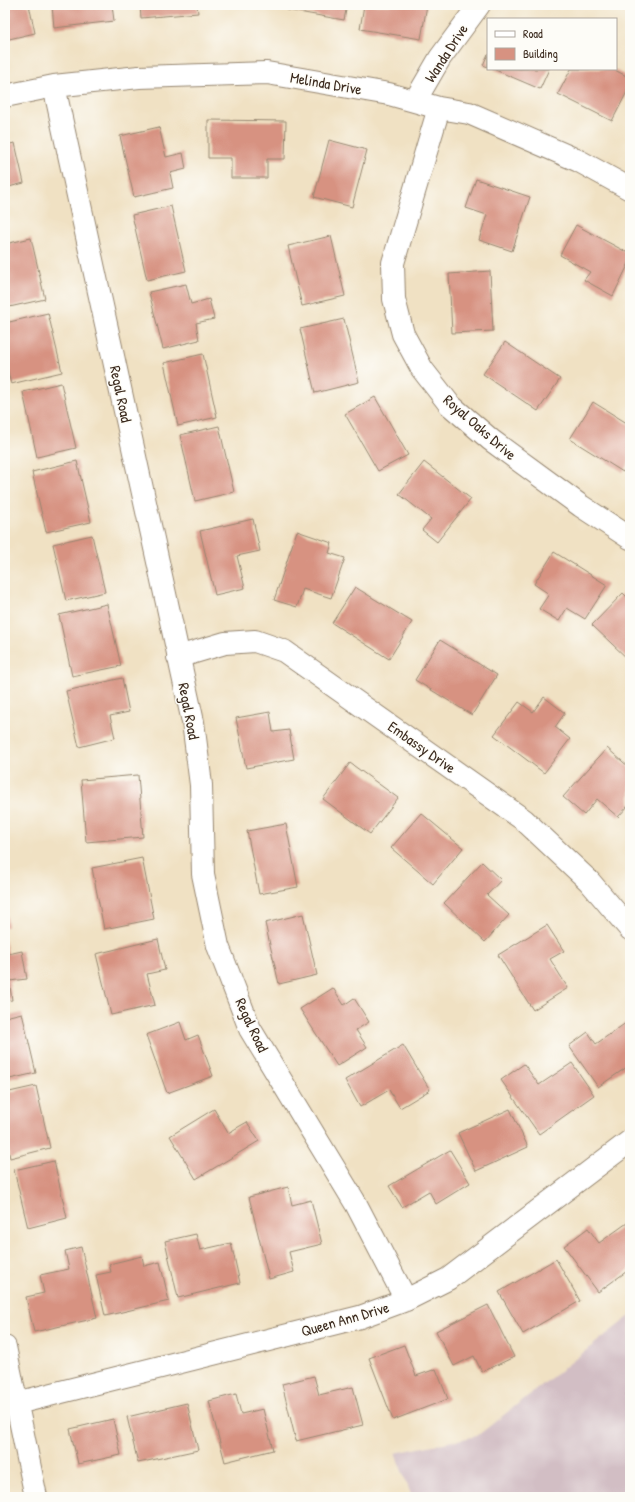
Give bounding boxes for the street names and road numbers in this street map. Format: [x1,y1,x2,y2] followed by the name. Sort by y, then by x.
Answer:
[419,20,473,86] street label: Wanda Drive
[289,66,364,100] street label: Melinda Drive
[105,364,137,424] street label: Regal Road
[439,389,521,465] street label: Royal Oaks Drive
[173,681,205,741] street label: Regal Road
[384,716,460,778] street label: Embassy Drive
[230,995,274,1056] street label: Regal Road
[299,1296,391,1342] street label: Queen Ann Drive

